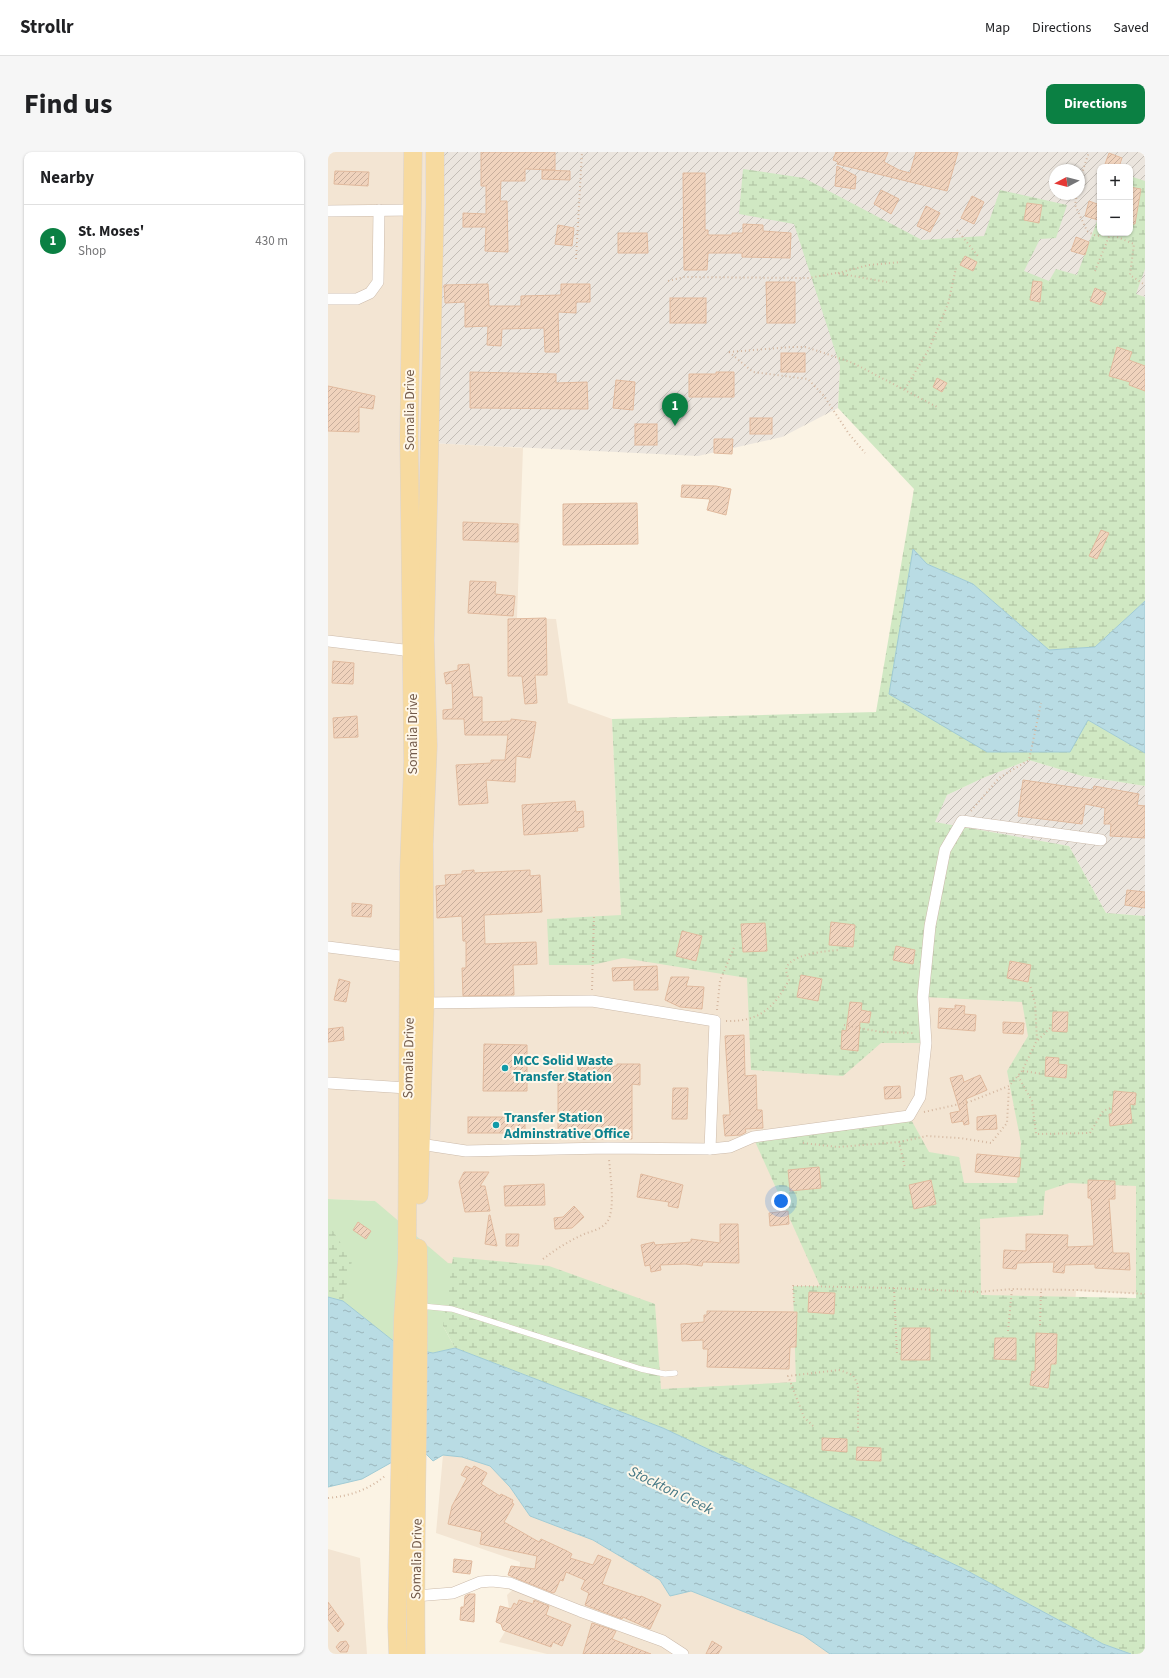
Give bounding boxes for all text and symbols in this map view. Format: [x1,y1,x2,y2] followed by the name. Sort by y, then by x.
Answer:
[20,14,74,41] text: Strollr
[985,18,1010,38] text: Map
[1032,18,1091,38] text: Directions
[1113,18,1149,38] text: Saved
[24,84,112,124] text: Find us
[1046,84,1145,124] button: Directions
[1049,164,1085,200] north arrow
[1097,164,1133,236] map controls
[1097,164,1133,200] button: +
[40,166,94,190] text: Nearby
[1097,200,1133,236] button: −
[78,221,144,242] text: St. Moses'
[50,232,56,250] text: 1
[255,232,288,250] text: 430 m
[78,242,106,260] text: Shop
[400,369,420,450] street label: Somalia Drive
[662,393,688,426] pin: 1
[403,693,423,774] street label: Somalia Drive
[398,1017,420,1099] street label: Somalia Drive
[513,1051,613,1087] place label: MCC Solid Waste Transfer Station
[500,1063,510,1073] marker: MCC Solid Waste Transfer Station
[503,1108,630,1144] place label: Transfer Station Adminstrative Office
[491,1120,501,1130] marker: Transfer Station Adminstrative Office
[771,1191,791,1211] your location
[625,1461,717,1520] water label: Stockton Creek
[406,1518,428,1600] street label: Somalia Drive

